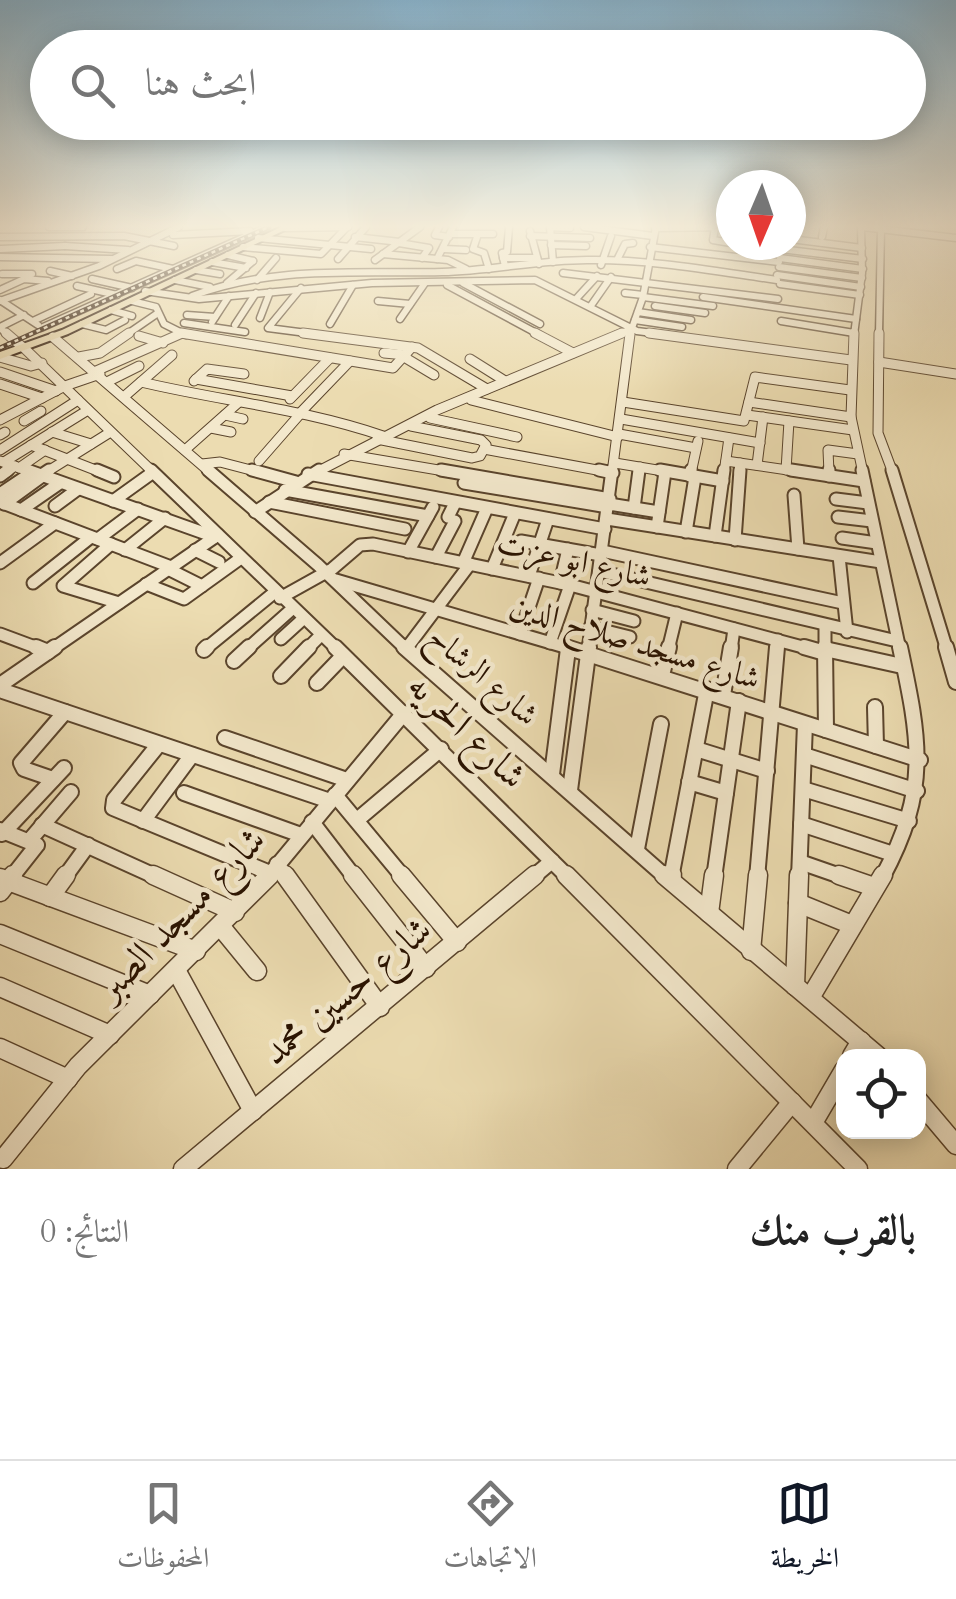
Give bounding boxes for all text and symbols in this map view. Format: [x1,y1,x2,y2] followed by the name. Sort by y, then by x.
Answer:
[30,30,926,140] search box
[145,57,257,109] text: ابحث هنا
[65,58,120,113] icon: search
[716,170,806,260] north arrow
[492,521,655,603] street label: شارع ابو عزت
[503,583,765,706] street label: شارع مسجد صلاح الدين
[415,615,548,740] street label: شارع الرشاح
[393,661,538,804] street label: شارع الحريه
[82,815,280,1018] street label: شارع مسجد الصبر
[251,904,446,1081] street label: شارع حسين محمد
[836,1049,926,1139] map controls
[836,1049,926,1139] button: locate
[749,1202,916,1259] text: بالقرب منك
[40,1210,129,1254] text: النتائج: 0
[117,1476,209,1585] tab: المحفوظات
[443,1476,537,1585] tab: الاتجاهات
[771,1476,839,1585] tab: الخريطة

